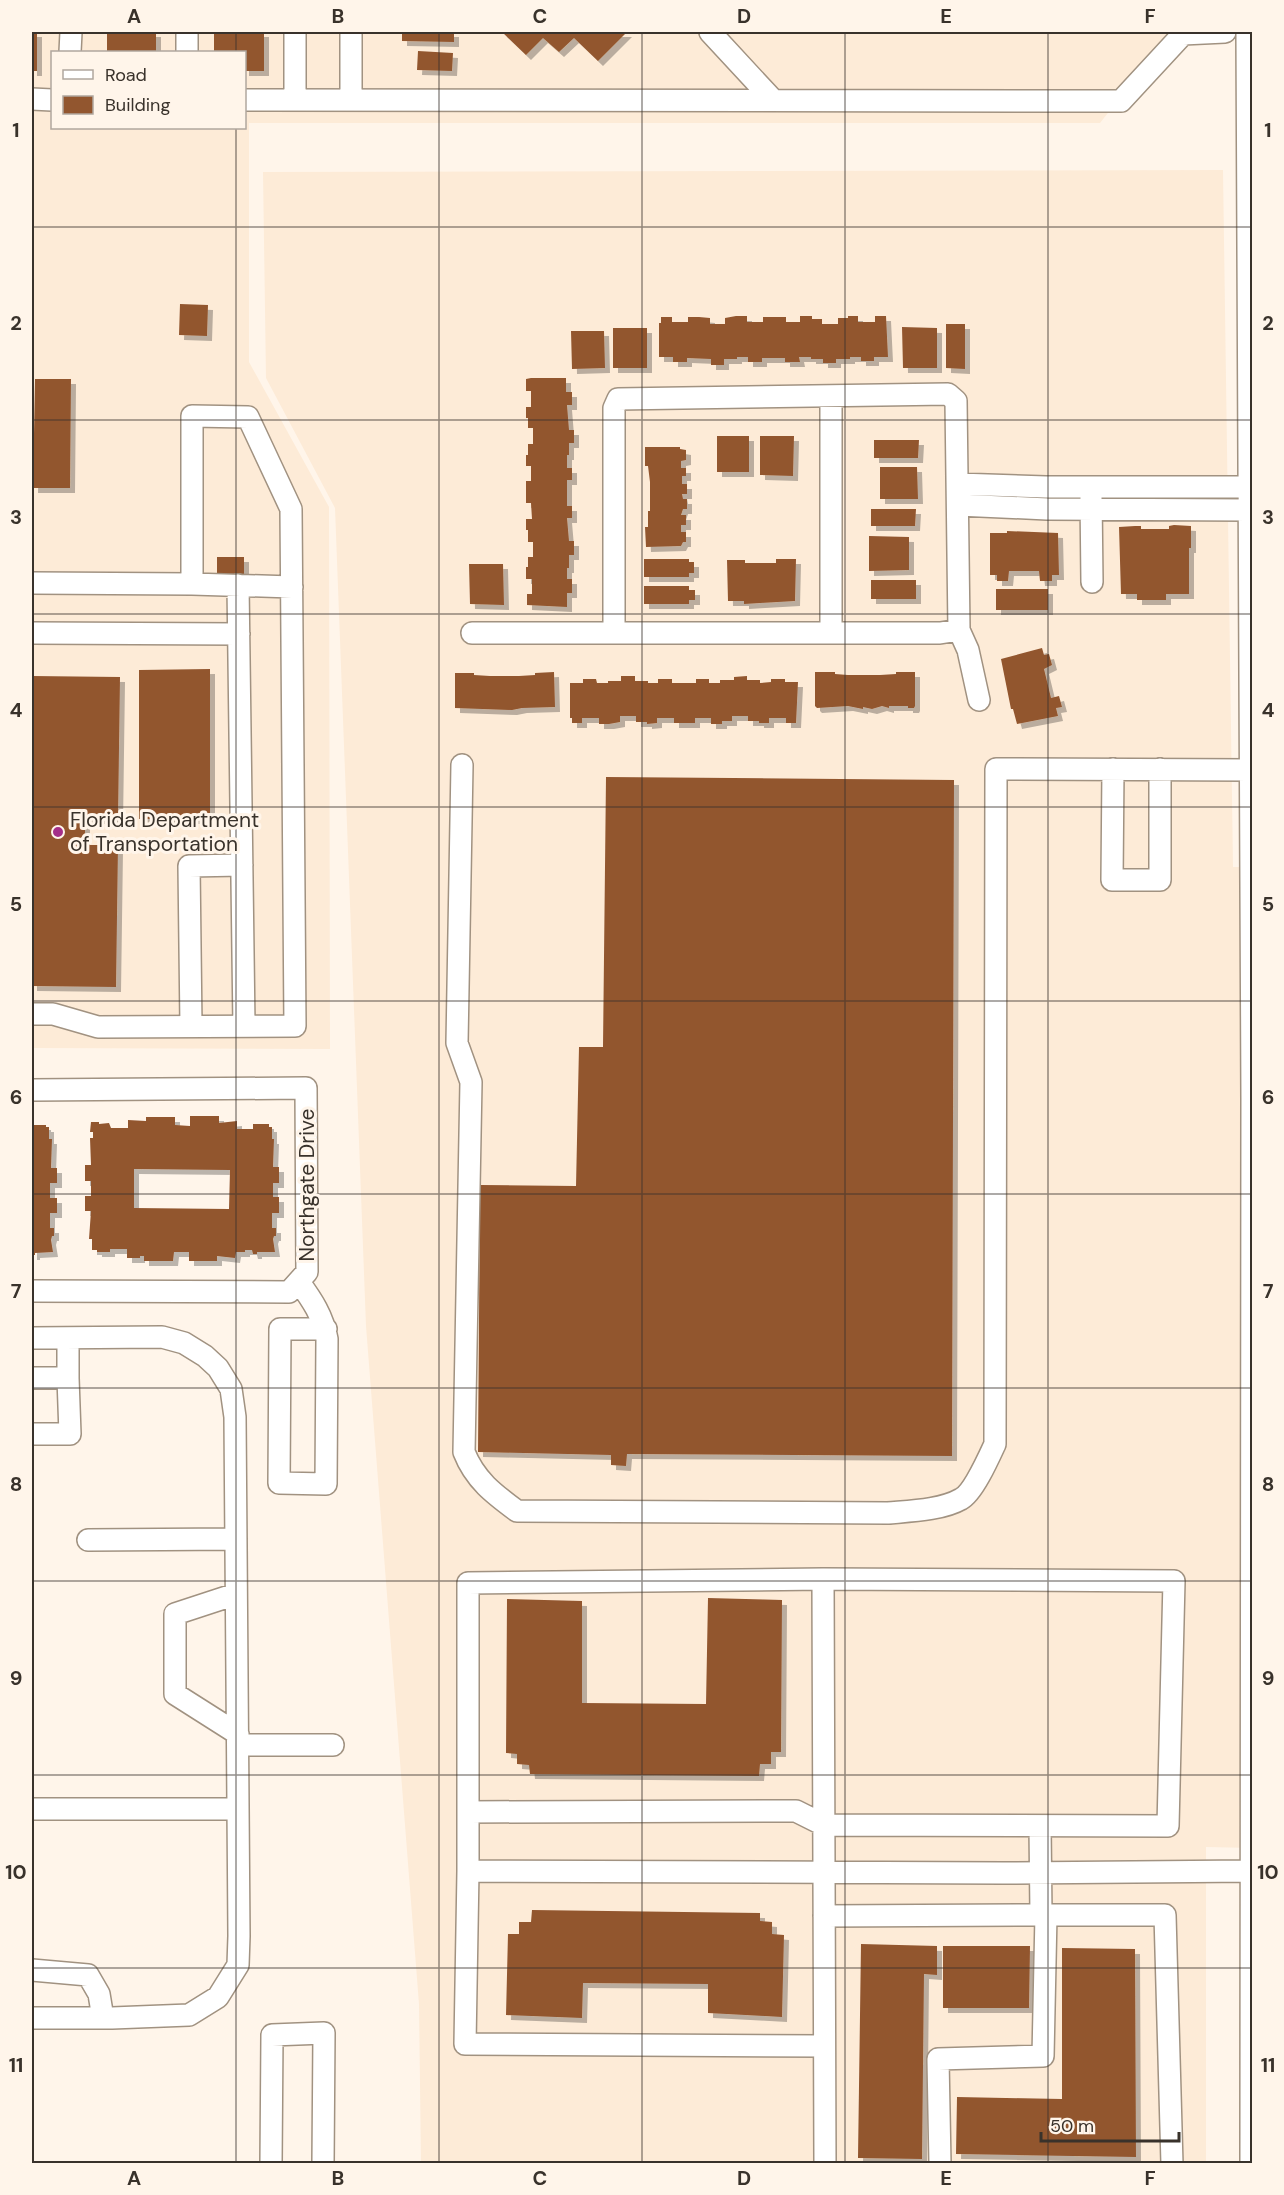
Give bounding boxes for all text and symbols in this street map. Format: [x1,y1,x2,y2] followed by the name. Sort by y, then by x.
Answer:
[127,3,141,29] text: A
[332,3,344,29] text: B
[533,3,547,29] text: C
[737,3,751,29] text: D
[940,3,952,29] text: E
[1144,3,1156,29] text: F
[51,51,246,129] legend
[105,63,147,87] text: Road
[105,93,170,117] text: Building
[12,117,20,143] text: 1
[1264,117,1272,143] text: 1
[10,310,22,336] text: 2
[1262,310,1274,336] text: 2
[10,504,22,530] text: 3
[1262,504,1274,530] text: 3
[10,697,23,723] text: 4
[1262,697,1275,723] text: 4
[70,806,259,858] place label: Florida Department of Transportation
[51,825,65,839] marker: Florida Department of Transportation
[10,891,22,917] text: 5
[1262,891,1274,917] text: 5
[10,1084,22,1110] text: 6
[1262,1084,1274,1110] text: 6
[293,1108,321,1262] street label: Northgate Drive
[11,1278,22,1304] text: 7
[1263,1278,1274,1304] text: 7
[10,1471,22,1497] text: 8
[1262,1471,1274,1497] text: 8
[10,1665,22,1691] text: 9
[1262,1665,1274,1691] text: 9
[5,1859,27,1885] text: 10
[1257,1859,1279,1885] text: 10
[9,2052,23,2078] text: 11
[1261,2052,1275,2078] text: 11
[1041,2105,1179,2143] scale bar
[1050,2114,1094,2138] text: 50 m
[127,2165,141,2191] text: A
[332,2165,344,2191] text: B
[533,2165,547,2191] text: C
[737,2165,751,2191] text: D
[940,2165,952,2191] text: E
[1144,2165,1156,2191] text: F

